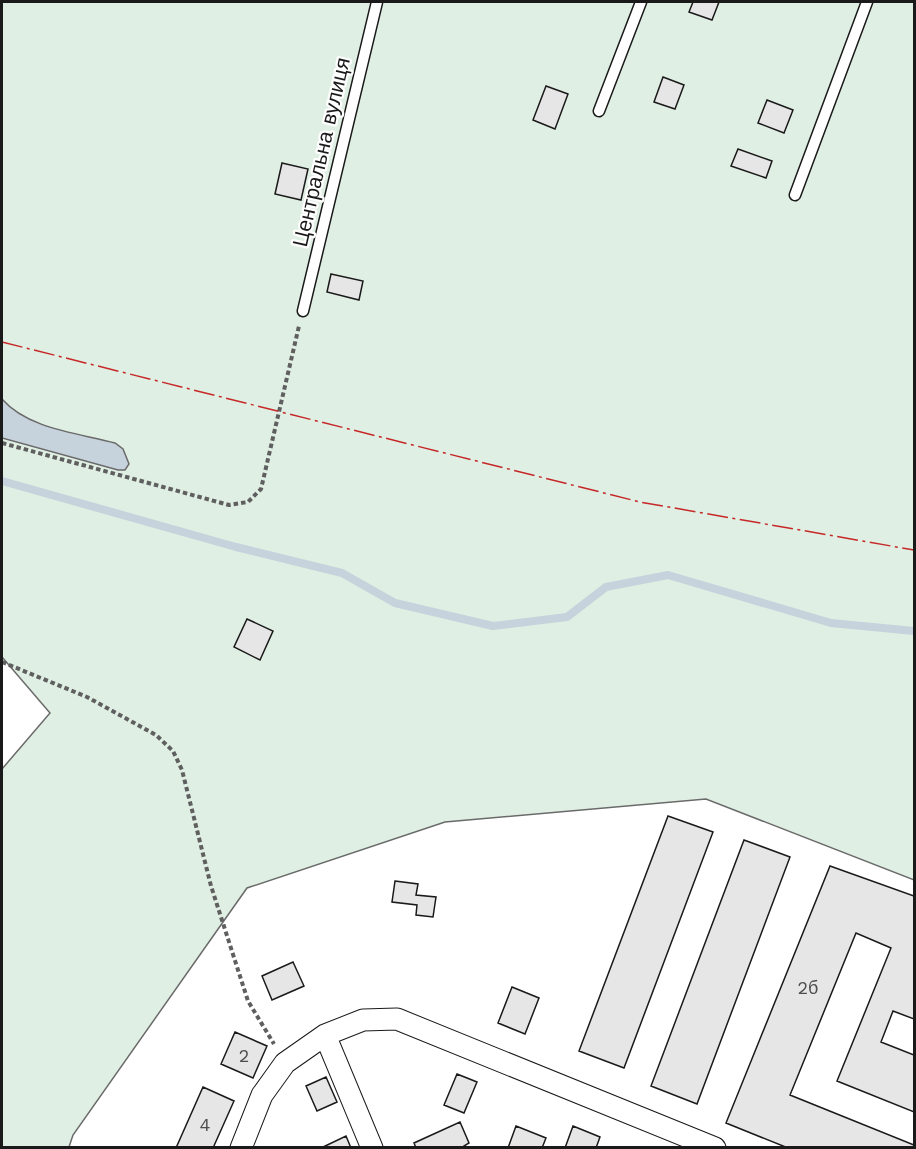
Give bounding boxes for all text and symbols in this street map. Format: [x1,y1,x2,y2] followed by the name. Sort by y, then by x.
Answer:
[287,55,355,249] street label: Центральна вулиця
[798,977,818,998] house number: 2б
[239,1045,249,1066] house number: 2
[200,1114,211,1135] house number: 4

